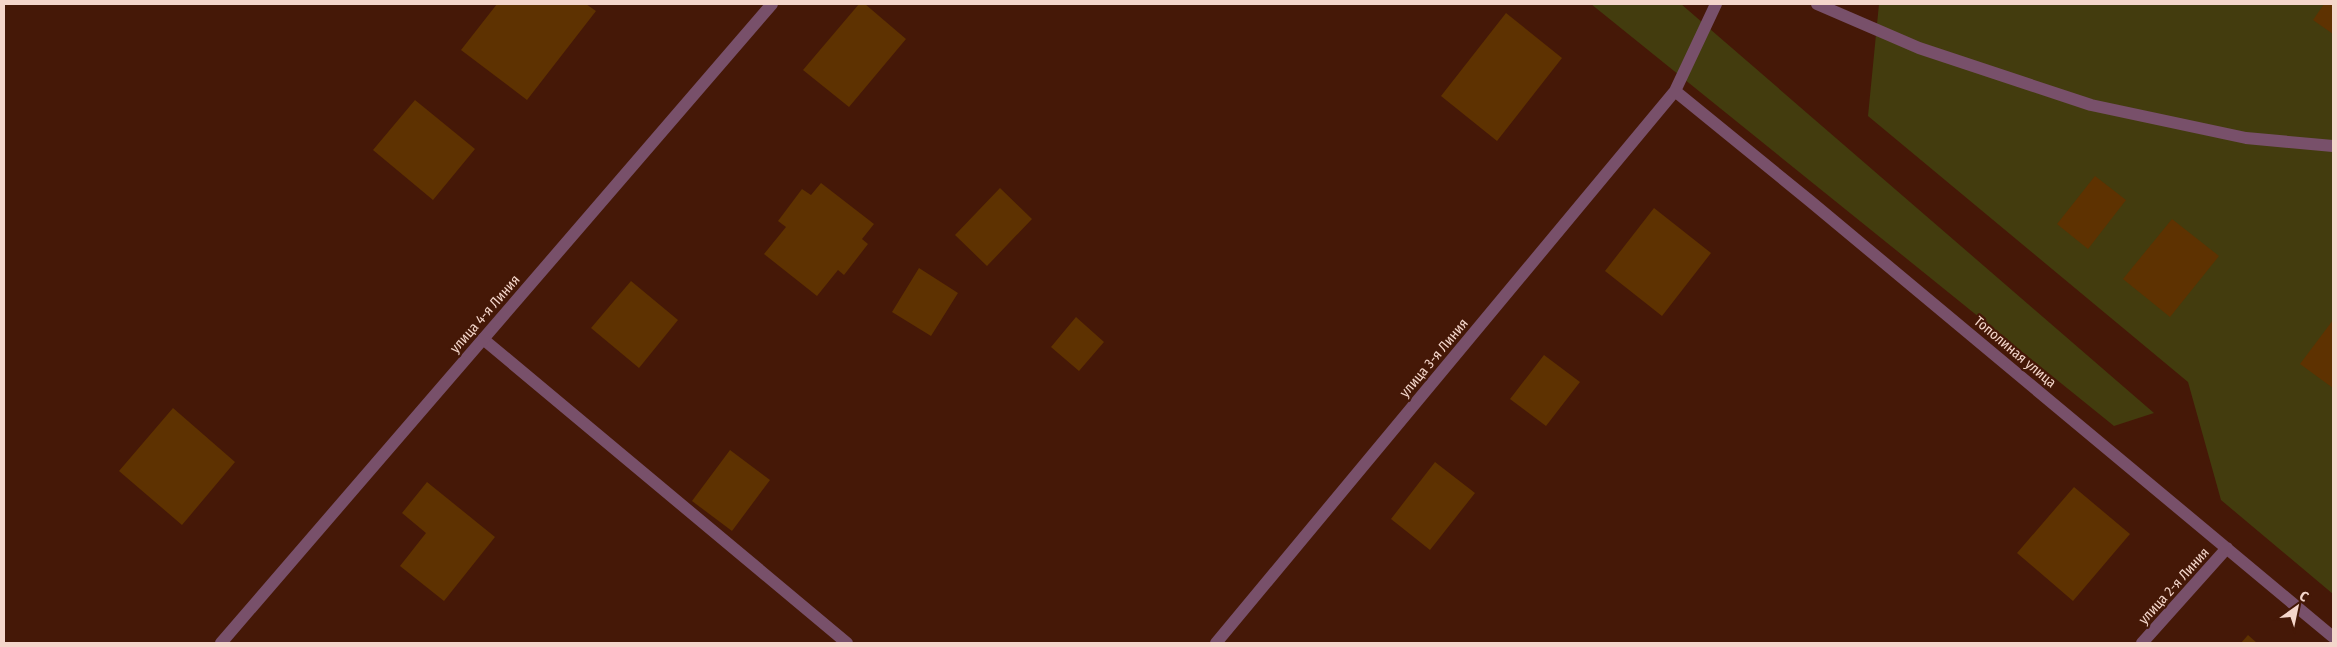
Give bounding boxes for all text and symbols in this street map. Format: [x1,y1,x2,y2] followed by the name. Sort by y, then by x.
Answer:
[446,271,524,357] street label: улица 4-я Линия
[1970,313,2060,391] street label: Тополиная улица
[1396,315,1472,401] street label: улица 3-я Линия
[2135,544,2213,628] street label: улица 2-я Линия
[2272,582,2322,632] north arrow
[2296,587,2312,606] text: С

